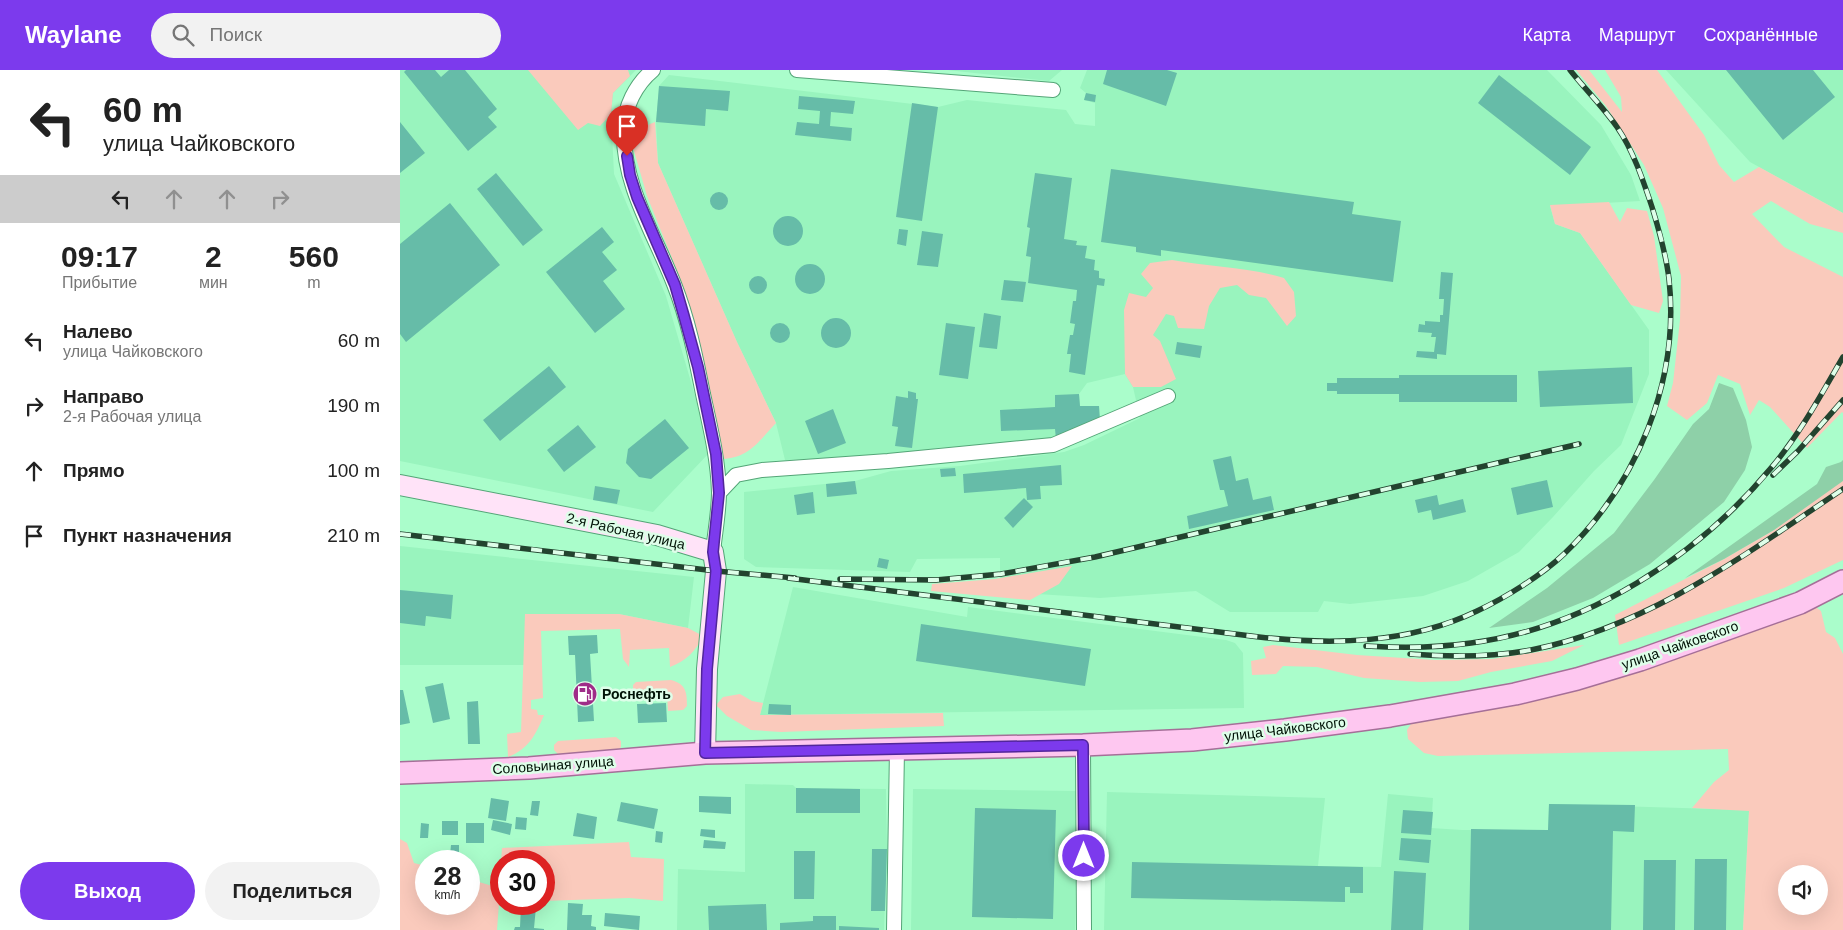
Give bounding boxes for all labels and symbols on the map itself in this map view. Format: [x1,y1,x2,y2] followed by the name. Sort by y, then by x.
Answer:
[606,105,648,156] pin
[565,510,687,552] street label: 2-я Рабочая улица
[1620,617,1741,672] street label: улица Чайковского
[572,681,598,707] fuel station icon: Роснефть
[602,686,671,702] place label: Роснефть
[1223,714,1347,744] street label: улица Чайковского
[492,753,614,777] street label: Соловьиная улица
[1057,829,1109,881] position arrow
[490,850,555,915] speed limit sign: 30

